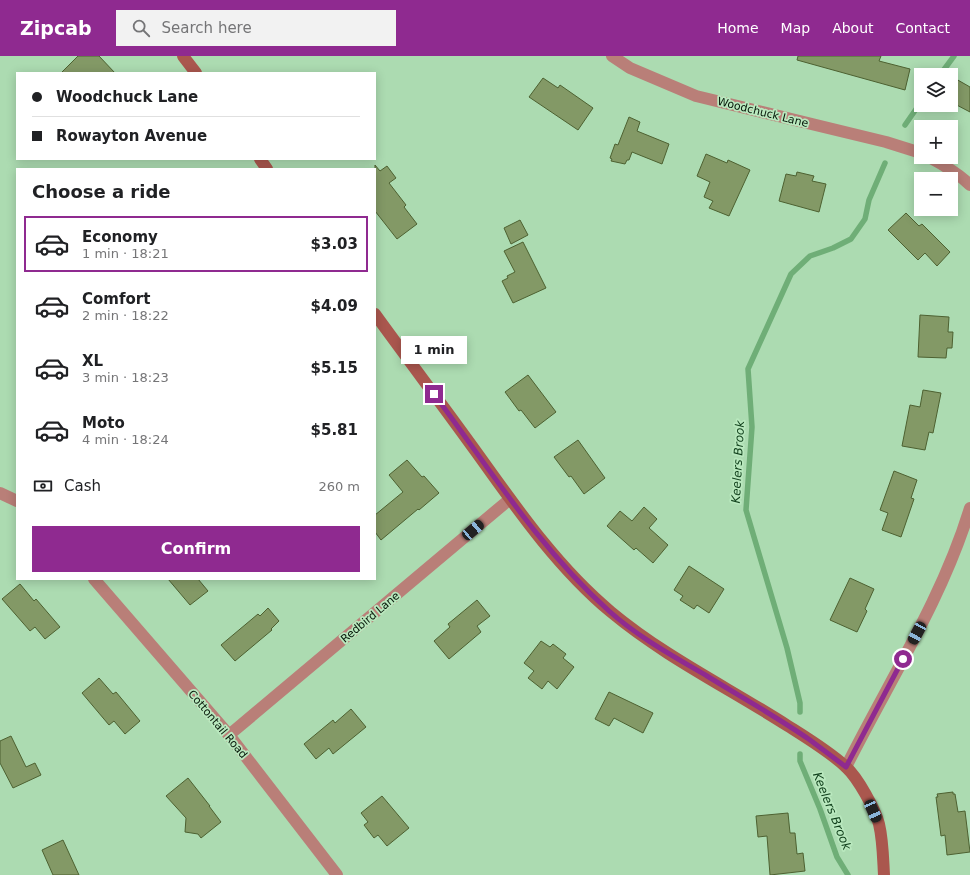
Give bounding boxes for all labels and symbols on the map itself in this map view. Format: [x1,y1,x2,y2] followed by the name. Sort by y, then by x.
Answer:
[716,95,810,130] street label: Woodchuck Lane
[401,336,467,364] callout: 1 min
[425,385,443,403] route end
[729,419,747,504] water label: Keelers Brook
[460,518,486,542] car
[338,589,402,646] street label: Redbird Lane
[906,620,928,646] car
[894,650,912,668] route start
[185,688,250,761] street label: Cottontail Road
[810,770,854,853] water label: Keelers Brook
[863,798,883,824] car

